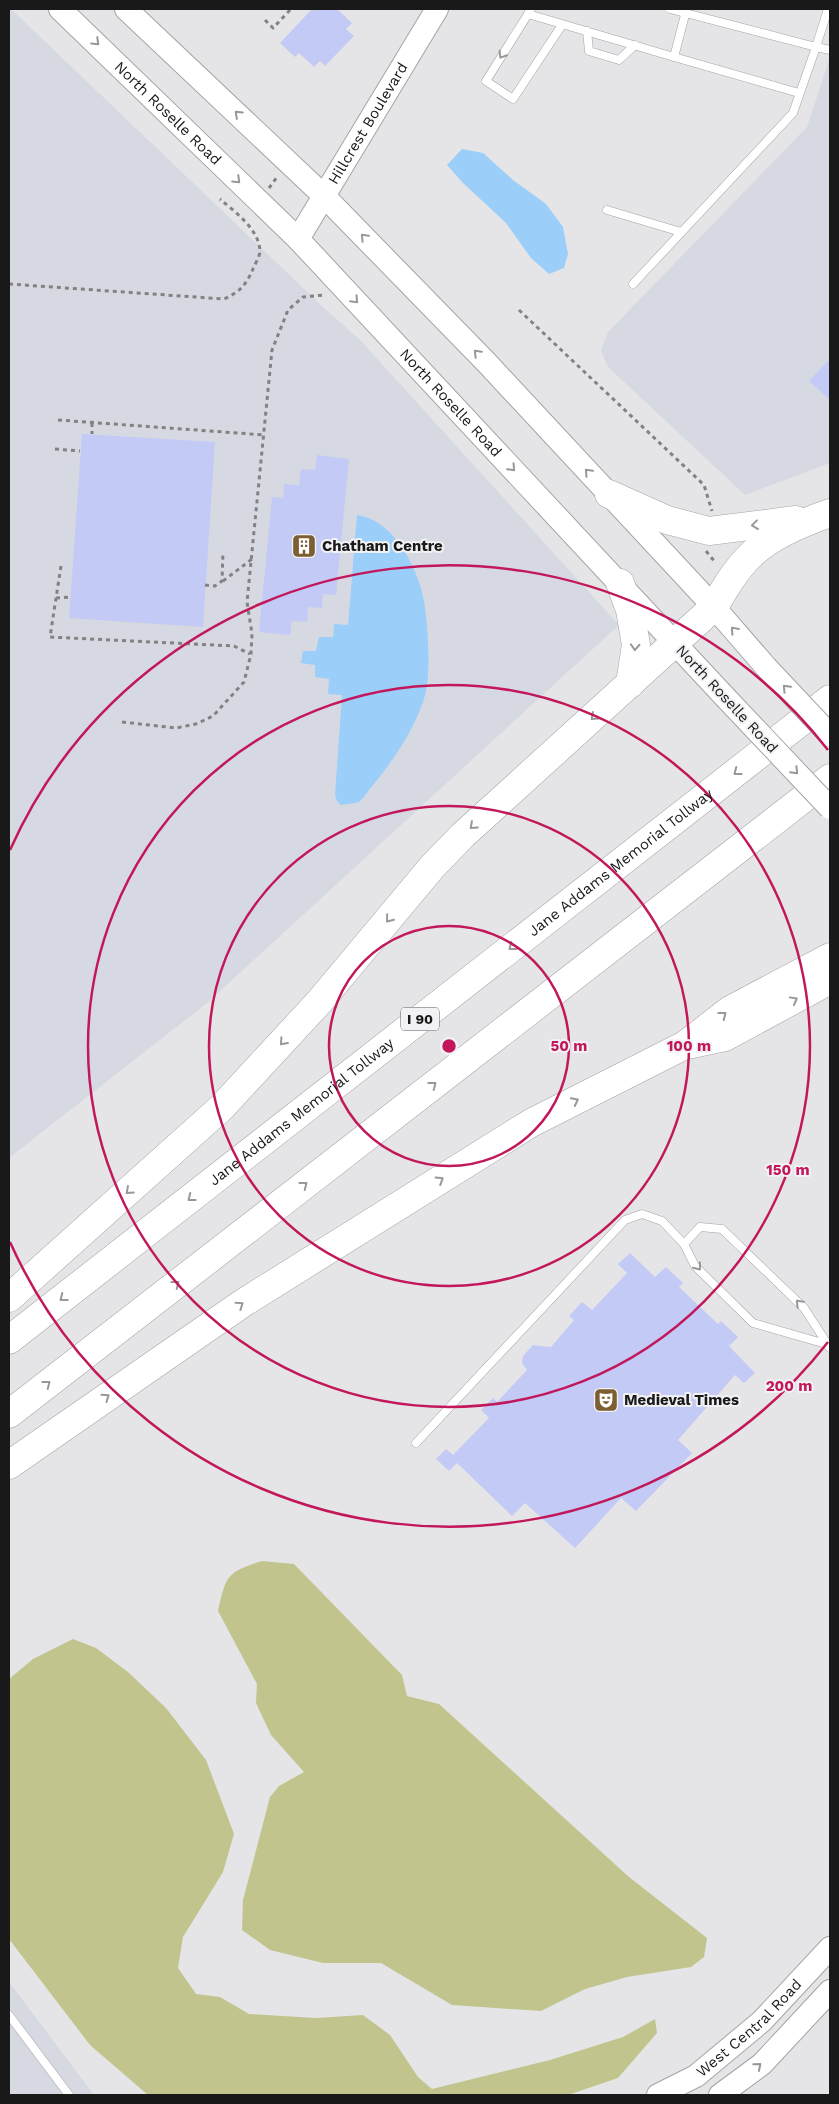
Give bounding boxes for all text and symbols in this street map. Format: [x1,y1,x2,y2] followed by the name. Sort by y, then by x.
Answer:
[90,36,99,45] one-way arrow
[499,50,509,59] one-way arrow
[111,58,225,169] street label: North Roselle Road
[324,59,411,188] street label: Hillcrest Boulevard
[234,111,243,120] one-way arrow
[232,174,241,183] one-way arrow
[361,234,370,243] one-way arrow
[349,295,358,304] one-way arrow
[396,345,506,461] street label: North Roselle Road
[474,350,483,359] one-way arrow
[506,462,515,471] one-way arrow
[585,468,594,477] one-way arrow
[750,519,758,530] one-way arrow
[291,533,317,559] building icon: Chatham Centre
[322,537,443,555] place label: Chatham Centre
[731,627,740,636] one-way arrow
[672,641,782,757] street label: North Roselle Road
[630,644,640,651] one-way arrow
[783,685,792,694] one-way arrow
[590,711,599,720] one-way arrow
[789,765,798,774] one-way arrow
[733,766,743,775] one-way arrow
[525,785,717,940] street label: Jane Addams Memorial Tollway
[470,820,479,829] one-way arrow
[386,913,395,922] one-way arrow
[509,942,518,950] one-way arrow
[788,996,797,1006] one-way arrow
[401,1008,439,1030] road number: I 90
[718,1011,727,1020] one-way arrow
[206,1034,398,1189] street label: Jane Addams Memorial Tollway
[280,1036,289,1045] one-way arrow
[440,1037,458,1055] centre of rings
[551,1037,587,1055] text: 50 m
[667,1037,711,1055] text: 100 m
[427,1083,436,1091] one-way arrow
[569,1097,578,1107] one-way arrow
[766,1161,810,1179] text: 150 m
[435,1176,444,1186] one-way arrow
[298,1182,307,1190] one-way arrow
[125,1185,134,1194] one-way arrow
[188,1192,197,1200] one-way arrow
[693,1262,702,1271] one-way arrow
[170,1282,179,1290] one-way arrow
[59,1292,68,1301] one-way arrow
[796,1300,805,1309] one-way arrow
[234,1302,244,1311] one-way arrow
[766,1377,812,1395] text: 200 m
[41,1381,50,1389] one-way arrow
[593,1387,619,1413] theatre icon: Medieval Times
[624,1391,739,1409] place label: Medieval Times
[101,1394,110,1403] one-way arrow
[693,1975,805,2081] street label: West Central Road
[753,2062,762,2071] one-way arrow

